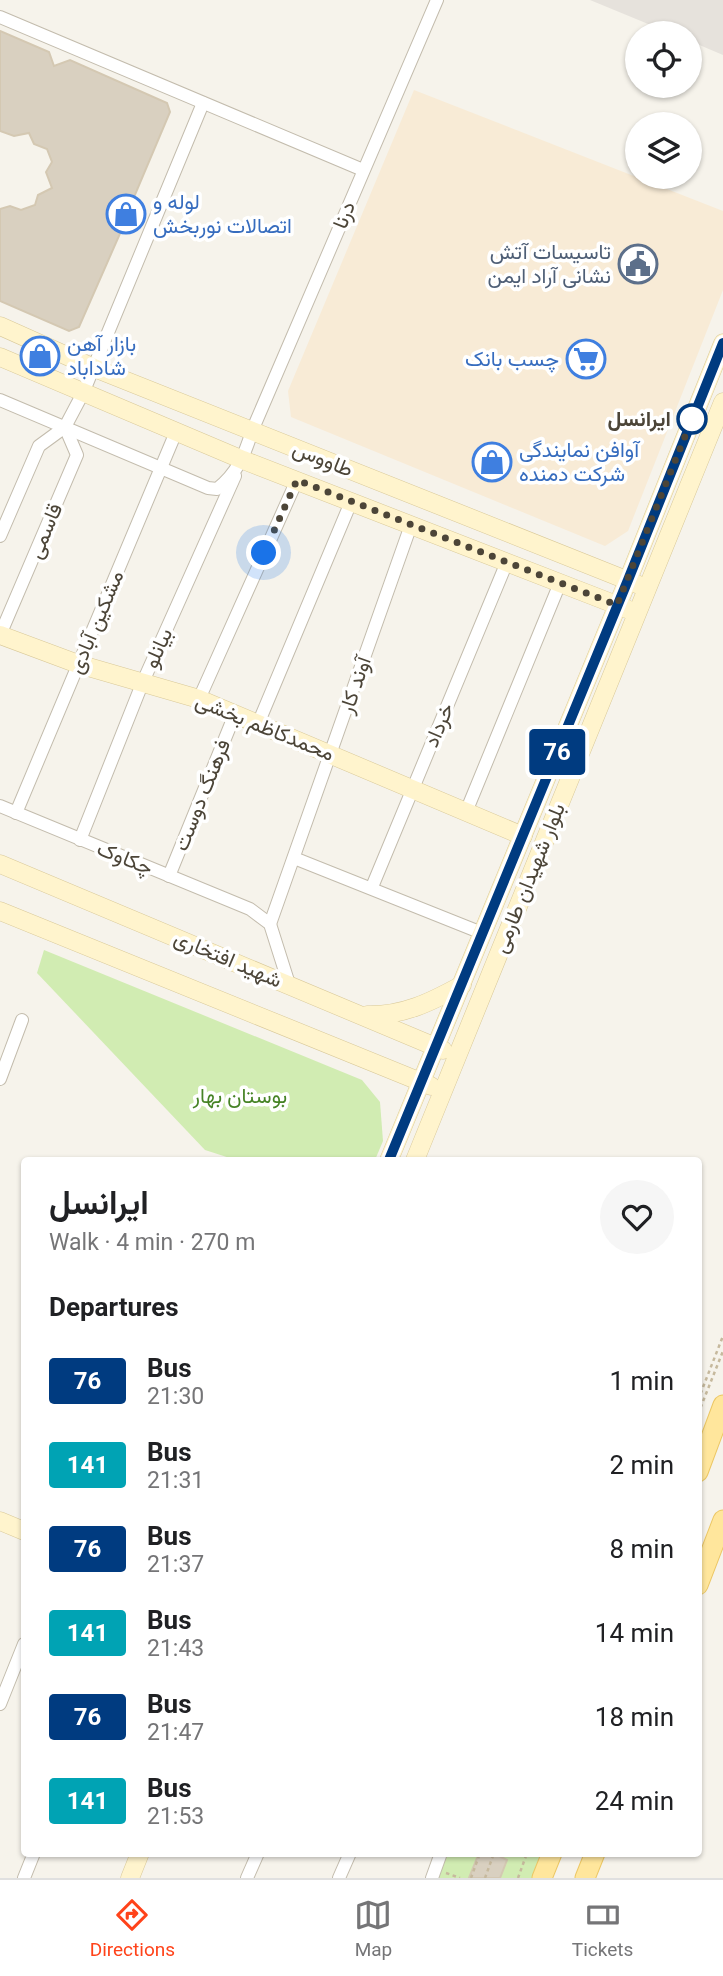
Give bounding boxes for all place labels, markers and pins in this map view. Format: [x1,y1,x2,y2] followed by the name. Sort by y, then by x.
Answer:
[153,190,292,239] place label: لوله و اتصالات نوربخش
[105,193,147,235] shop icon: لوله و اتصالات نوربخش
[488,240,611,289] place label: تاسیسات آتش نشانی آراد ایمن
[617,243,659,285] public building icon: تاسیسات آتش نشانی آراد ایمن
[67,332,136,380] place label: بازار آهن شاداباد
[19,335,61,377] shop icon: بازار آهن شاداباد
[565,338,607,380] supermarket icon: چسب بانک
[465,347,559,373] place label: چسب بانک
[677,404,707,434] marker: ایرانسل
[608,407,671,432] place label: ایرانسل
[519,438,641,487] place label: آوافن نمایندگی شرکت دمنده
[471,441,513,483] shop icon: آوافن نمایندگی شرکت دمنده

